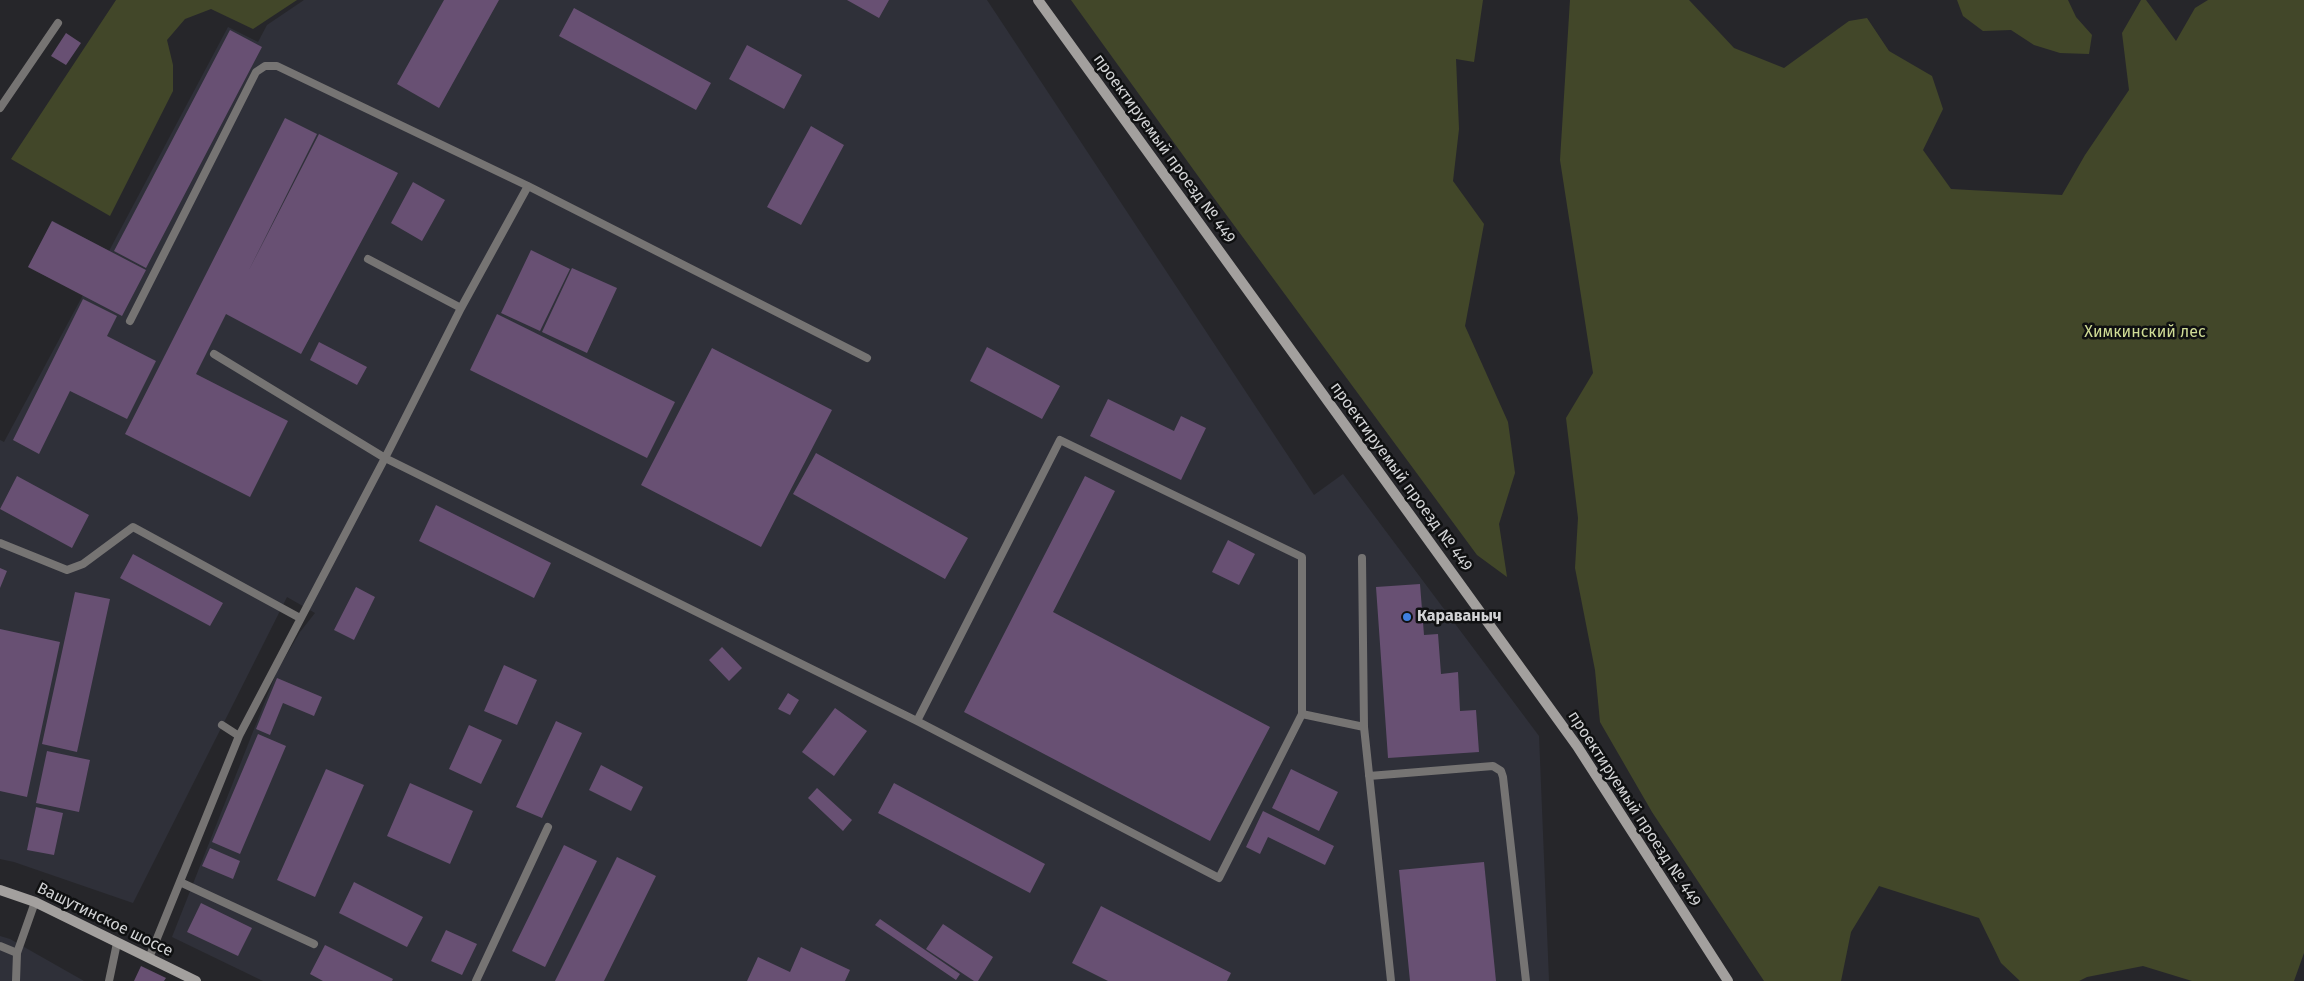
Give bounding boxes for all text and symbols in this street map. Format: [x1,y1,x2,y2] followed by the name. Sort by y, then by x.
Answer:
[1089,51,1239,247] street label: проектируемый проезд № 449
[2084,323,2206,343] park label: Химкинский лес
[1326,379,1476,575] street label: проектируемый проезд № 449
[1417,607,1502,627] place label: Караваныч
[1401,611,1413,623] marker: Караваныч
[1563,708,1705,910] street label: проектируемый проезд № 449
[34,879,176,961] street label: Вашутинское шоссе

